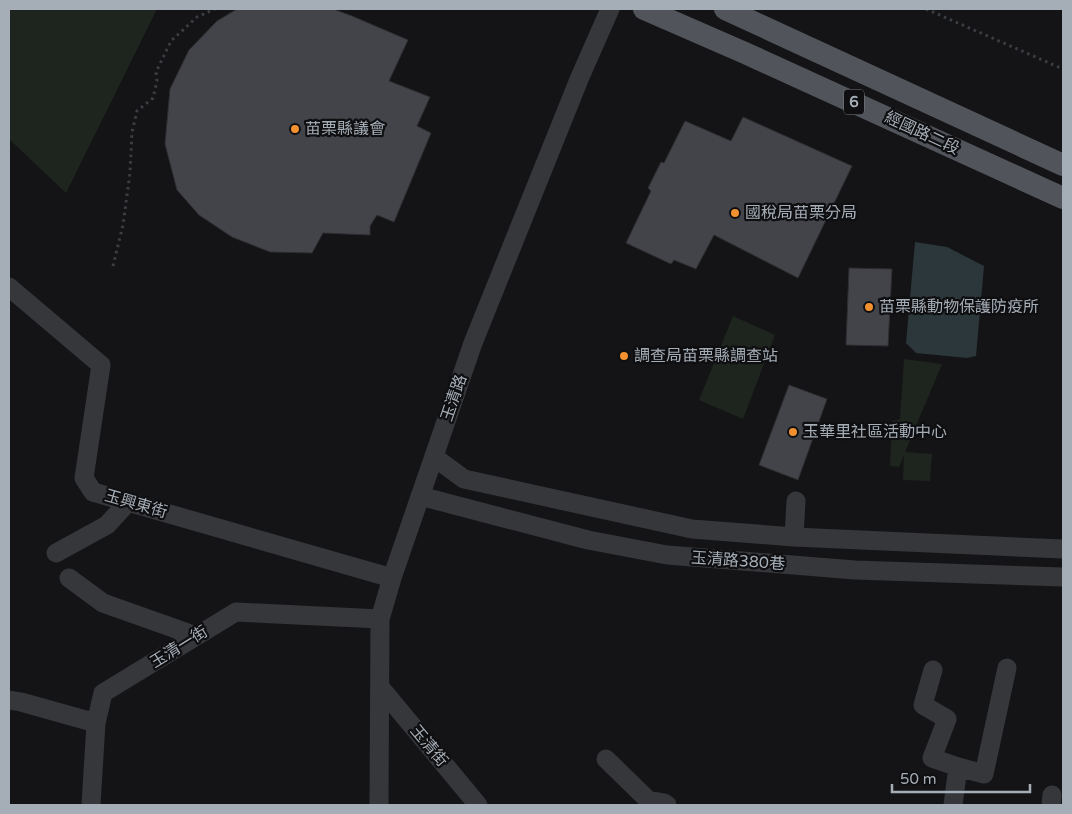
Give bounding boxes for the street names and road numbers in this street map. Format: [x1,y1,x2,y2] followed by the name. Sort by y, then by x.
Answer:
[844,90,864,114] road number: 6
[882,107,962,159] street label: 經國路二段
[437,372,471,424] street label: 玉清路
[102,486,170,522] street label: 玉興東街
[690,548,786,574] street label: 玉清路380巷
[147,622,211,672] street label: 玉清一街
[406,721,452,771] street label: 玉清街

